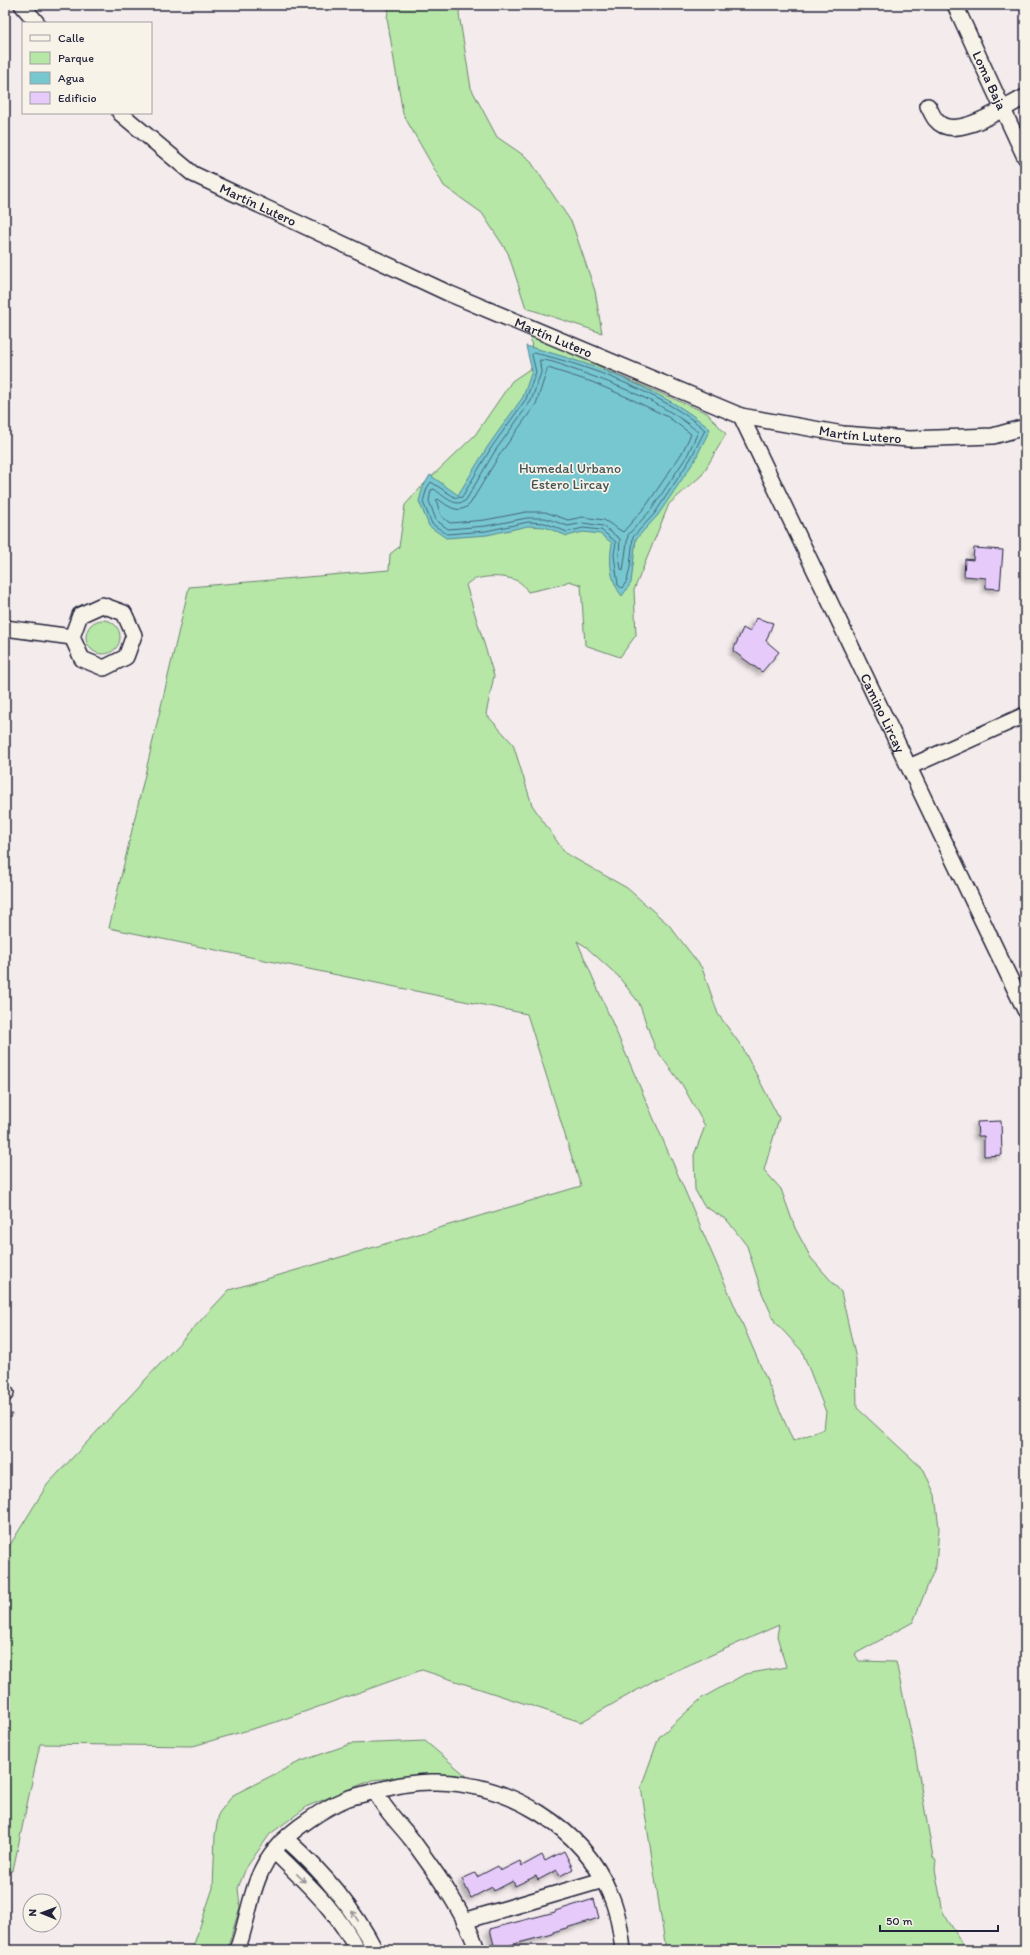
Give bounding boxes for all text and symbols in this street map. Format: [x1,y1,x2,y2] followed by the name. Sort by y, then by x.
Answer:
[22,22,152,114] legend
[58,31,85,45] text: Calle
[969,48,1011,113] street label: Loma Baja
[58,51,94,65] text: Parque
[58,71,84,85] text: Agua
[58,91,97,105] text: Edificio
[217,179,299,230] street label: Martín Lutero
[512,313,595,361] street label: Martín Lutero
[818,421,902,447] street label: Martín Lutero
[519,460,621,493] park label: Humedal Urbano Estero Lircay
[857,670,909,756] street label: Camino Lircay
[296,1873,306,1883] one-way arrow
[22,1893,62,1933] north arrow
[880,1907,998,1933] scale bar
[26,1909,39,1917] text: N
[351,1911,359,1922] one-way arrow
[886,1914,912,1928] text: 50 m

